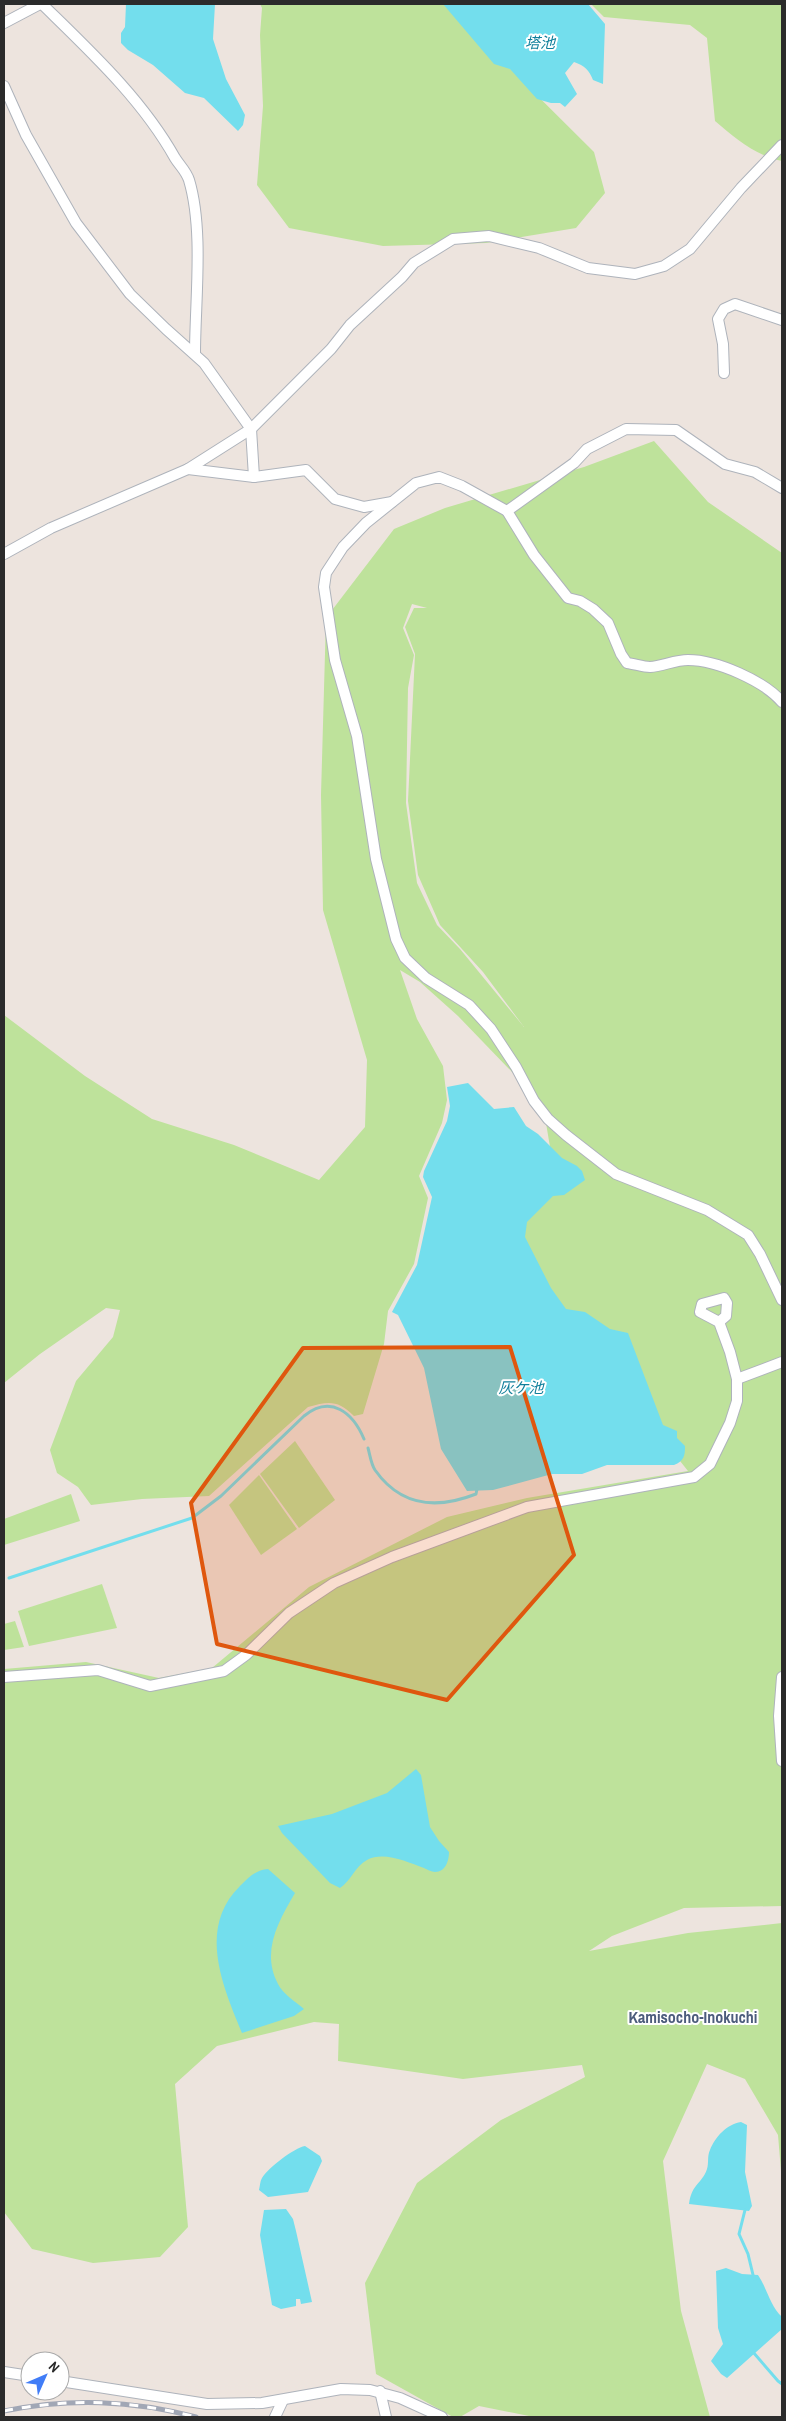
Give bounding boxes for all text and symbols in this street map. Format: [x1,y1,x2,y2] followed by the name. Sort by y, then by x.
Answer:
[525,32,557,53] water label: 塔池
[498,1377,545,1398] water label: 灰ケ池
[628,2006,758,2028] district label: Kamisocho-Inokuchi
[20,2351,70,2401] north arrow
[45,2358,63,2376] text: N

